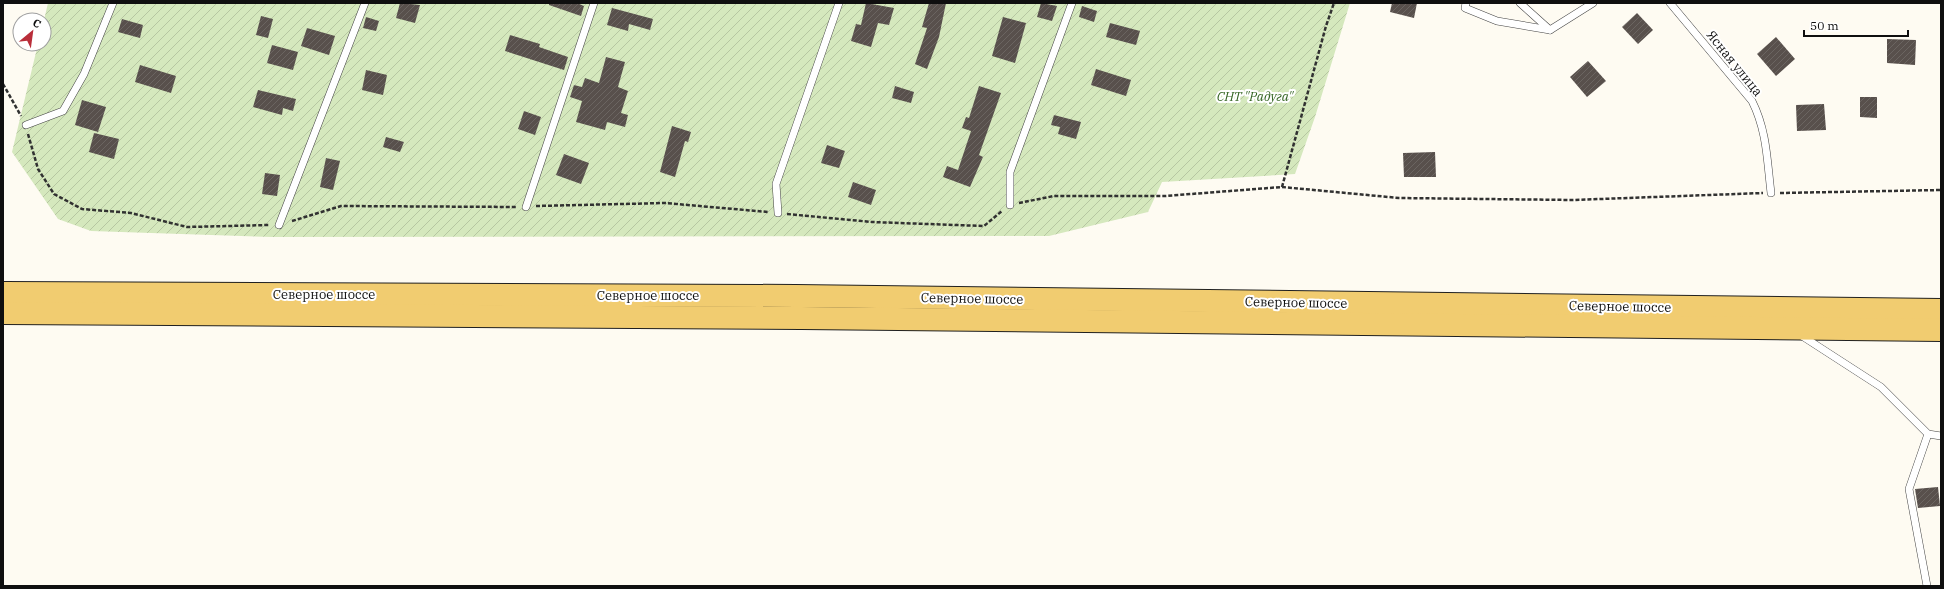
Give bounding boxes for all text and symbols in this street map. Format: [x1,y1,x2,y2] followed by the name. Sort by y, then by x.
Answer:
[12,12,52,52] north arrow
[1804,12,1908,38] scale bar
[30,15,43,31] text: С
[1810,18,1839,33] text: 50 m
[1703,27,1766,100] street label: Ясная улица
[1217,88,1294,105] park label: СНТ "Радуга"
[273,286,375,303] street label: Северное шоссе
[597,287,699,304] street label: Северное шоссе
[921,289,1023,308] street label: Северное шоссе
[1245,293,1347,312] street label: Северное шоссе
[1569,297,1671,316] street label: Северное шоссе

